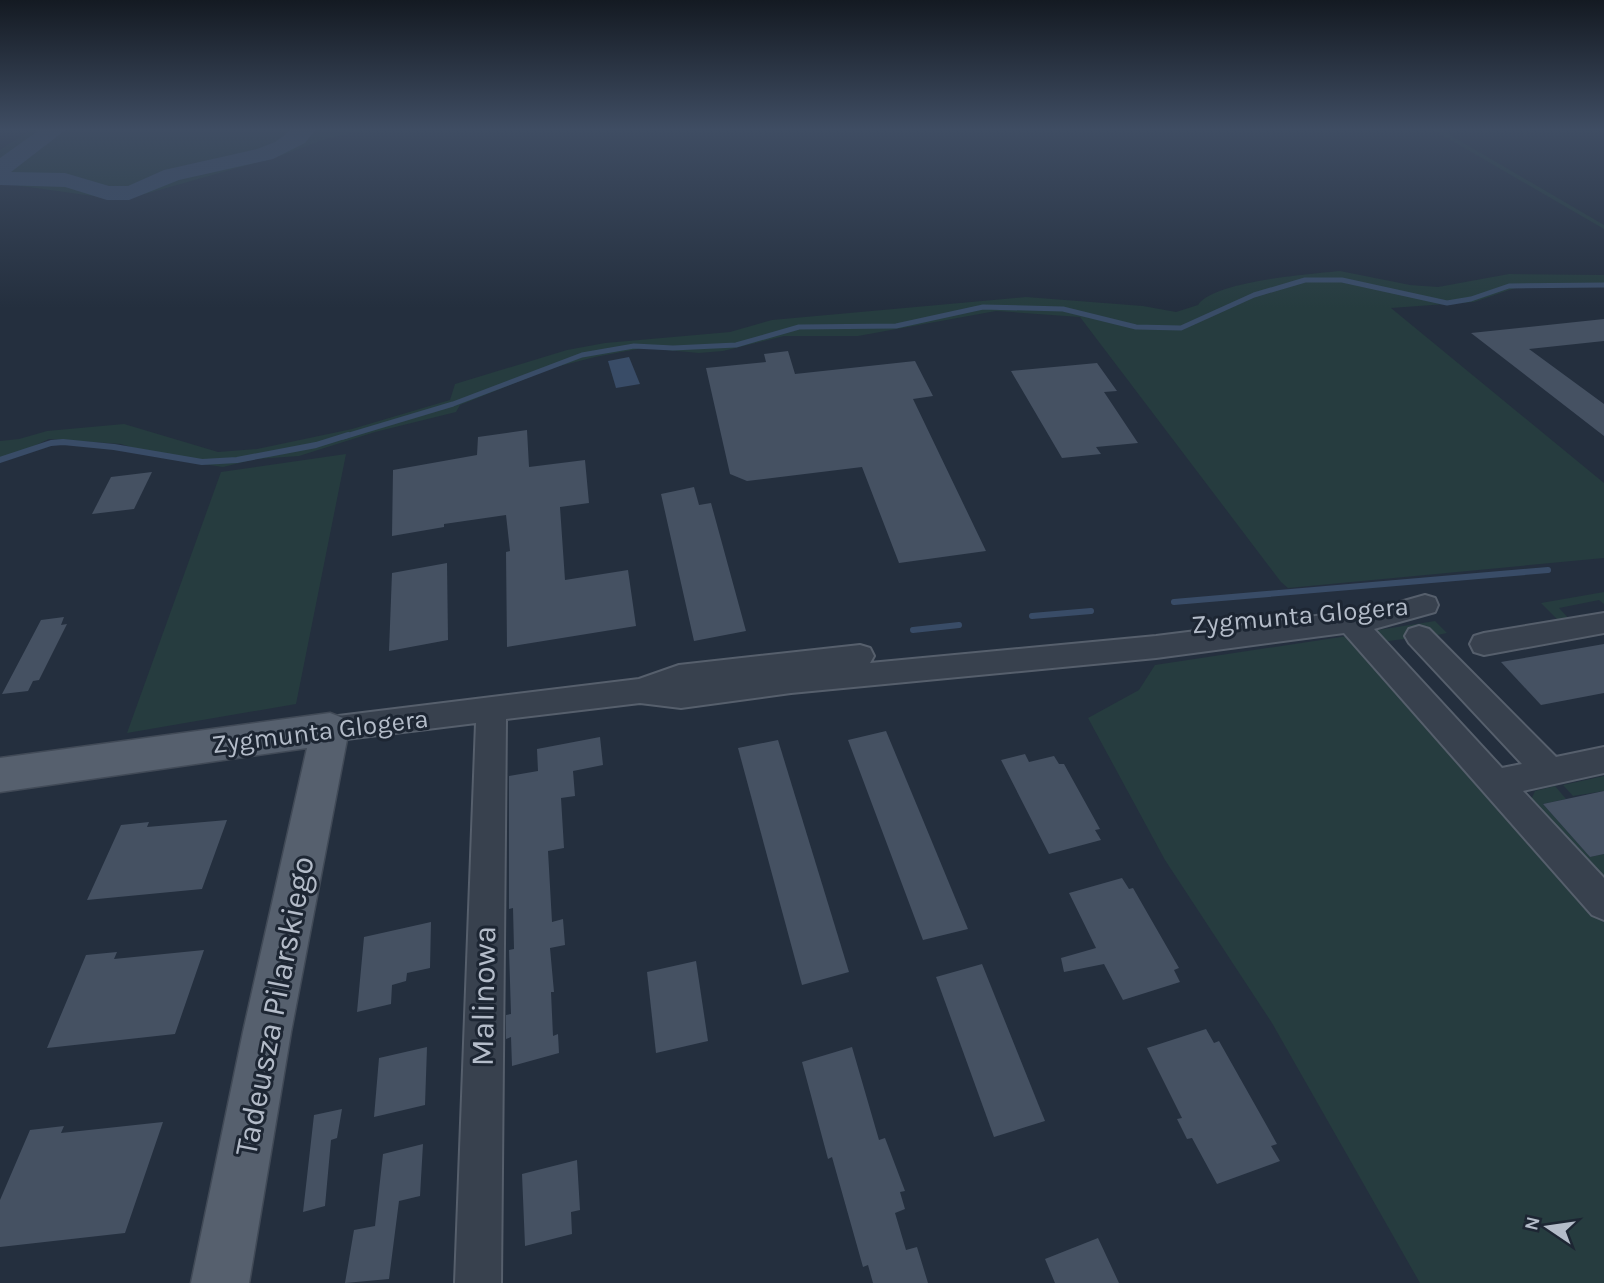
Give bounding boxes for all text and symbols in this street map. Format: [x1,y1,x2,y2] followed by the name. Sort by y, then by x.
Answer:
[1190,591,1410,640] street label: Zygmunta Glogera
[210,703,430,760] street label: Zygmunta Glogera
[227,853,322,1159] street label: Tadeusza Pilarskiego
[464,925,503,1067] street label: Malinowa
[1513,1192,1583,1262] north arrow
[1520,1214,1545,1233] text: N

